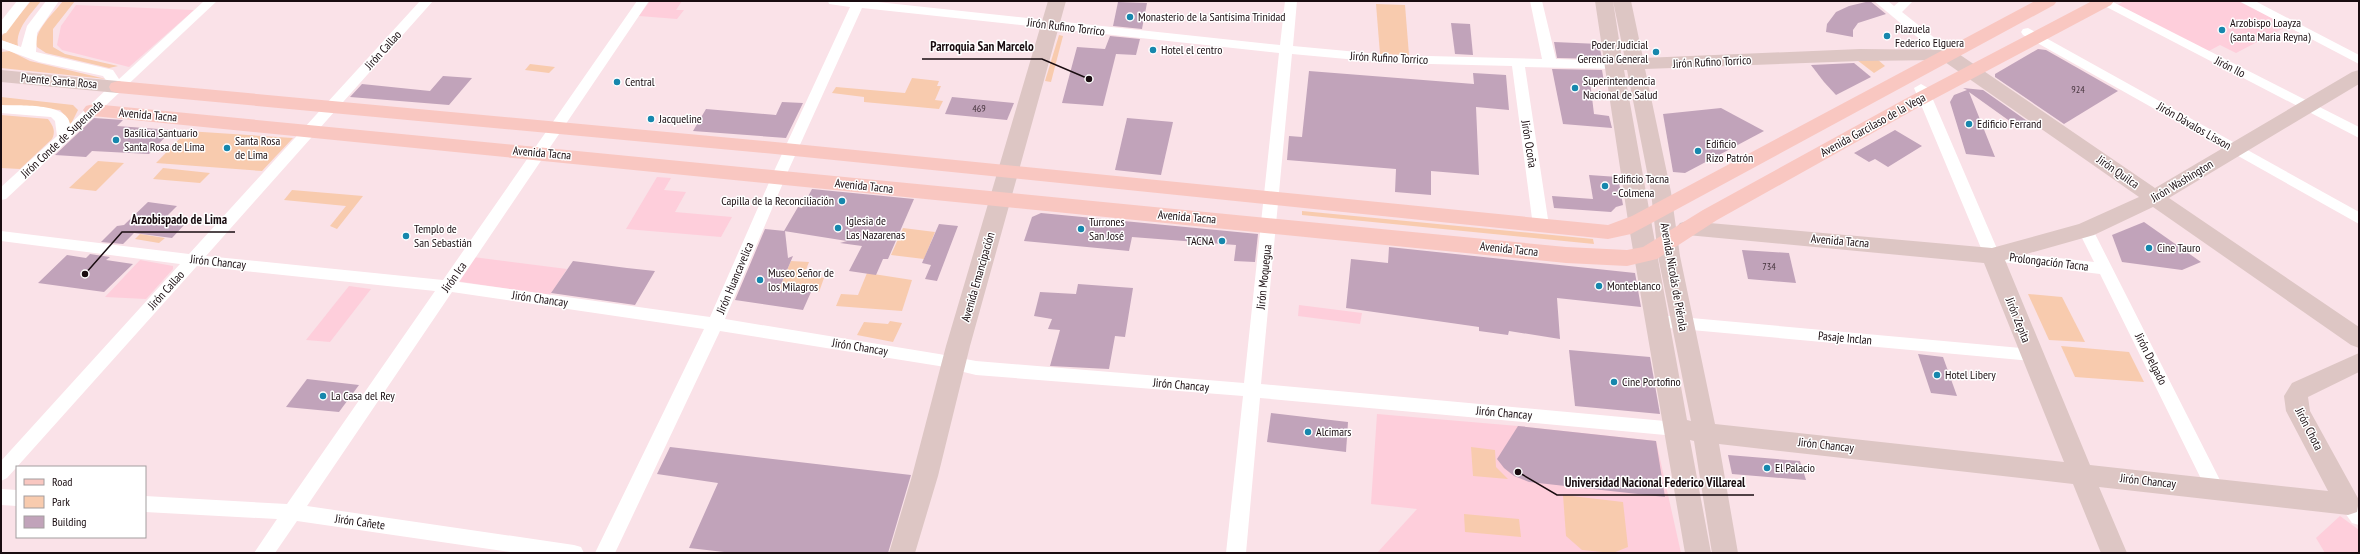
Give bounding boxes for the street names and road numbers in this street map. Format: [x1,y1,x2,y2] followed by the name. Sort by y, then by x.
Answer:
[1025,14,1106,39] street label: Jirón Rufino Torrico
[360,27,404,73] street label: Jirón Callao
[1348,48,1429,67] street label: Jirón Rufino Torrico
[1671,52,1752,71] street label: Jirón Rufino Torrico
[2211,52,2248,81] street label: Jirón Ilo
[20,70,98,91] street label: Puente Santa Rosa
[1818,89,1928,160] street label: Avenida Garcilaso de la Vega
[17,97,106,181] street label: Jirón Conde de Superunda
[2154,98,2234,153] street label: Jirón Dávalos Lisson
[118,104,178,125] street label: Avenida Tacna
[1518,118,1541,169] street label: Jirón Ocoña
[512,142,572,163] street label: Avenida Tacna
[2093,151,2142,192] street label: Jirón Quilca
[2147,156,2216,206] street label: Jirón Washington
[834,175,894,196] street label: Avenida Tacna
[1157,206,1217,227] street label: Avenida Tacna
[1658,222,1691,332] street label: Avenida Nicolás de Piérola
[958,230,997,323] street label: Avenida Emancipación
[1810,230,1870,251] street label: Avenida Tacna
[1479,238,1539,259] street label: Avenida Tacna
[712,239,756,317] street label: Jirón Huancavelica
[1253,244,1274,311] street label: Jirón Moquegua
[2009,249,2090,274] street label: Prolongación Tacna
[188,251,247,272] street label: Jirón Chancay
[437,258,469,296] street label: Jirón Ica
[143,267,187,313] street label: Jirón Callao
[510,287,569,310] street label: Jirón Chancay
[2002,294,2034,345] street label: Jirón Zepita
[1817,328,1873,347] street label: Pasaje Inclan
[2132,329,2171,387] street label: Jirón Delgado
[830,335,889,358] street label: Jirón Chancay
[1151,374,1210,394] street label: Jirón Chancay
[1474,402,1533,422] street label: Jirón Chancay
[2292,404,2327,453] street label: Jirón Chota
[1796,434,1855,455] street label: Jirón Chancay
[2118,470,2177,491] street label: Jirón Chancay
[333,510,386,532] street label: Jirón Cañete

